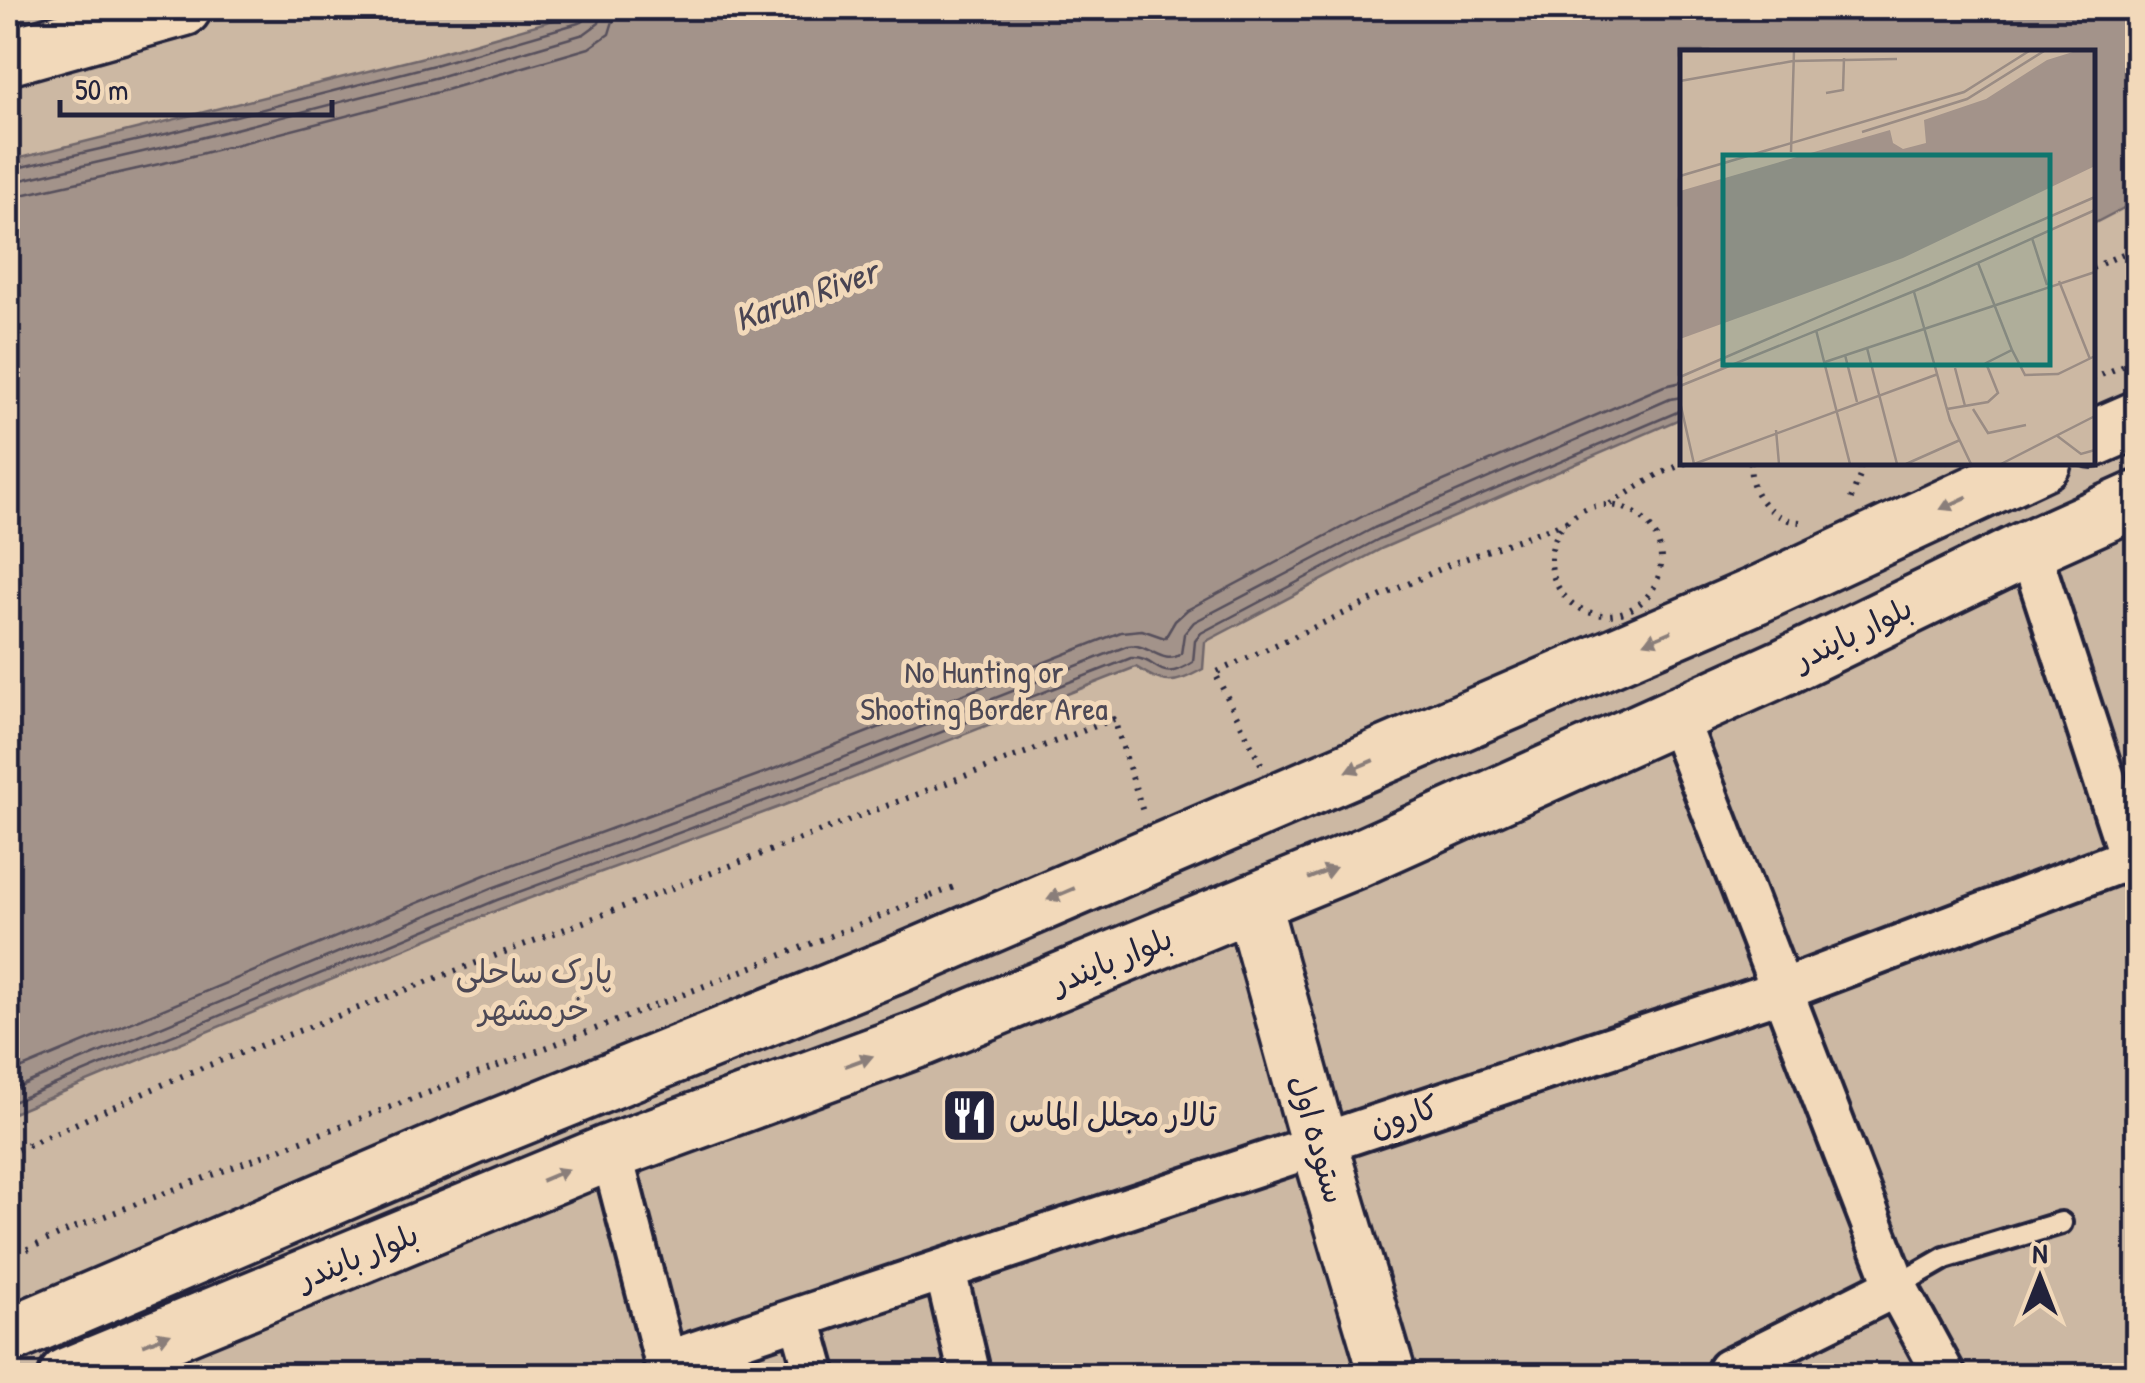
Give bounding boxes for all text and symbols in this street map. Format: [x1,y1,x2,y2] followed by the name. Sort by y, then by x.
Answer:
[1680,50,2095,465] inset map
[60,55,332,117] scale bar
[75,69,128,109] text: 50 m
[728,246,888,342] water label: Karun River
[1939,495,1968,512] one-way arrow
[1784,585,1919,681] street label: بلوار بایندر
[1643,629,1673,645] one-way arrow
[860,650,1108,730] park label: No Hunting or Shooting Border Area
[1345,758,1375,774] one-way arrow
[1308,865,1338,881] one-way arrow
[1046,886,1076,902] one-way arrow
[1042,916,1179,1004] street label: بلوار بایندر
[455,950,613,1030] park label: پارک ساحلی خرمشهر
[845,1053,875,1068] one-way arrow
[1280,1069,1357,1208] street label: ستوده اول
[1364,1084,1444,1147] street label: کارون
[940,1085,1000,1145] restaurant icon: تالار مجلل الماس
[1009,1093,1217,1136] place label: تالار مجلل الماس
[540,1167,570,1183] one-way arrow
[288,1212,425,1300] street label: بلوار بایندر
[1990,1228,2090,1328] north arrow
[2033,1234,2048,1272] text: N
[142,1330,172,1346] one-way arrow

